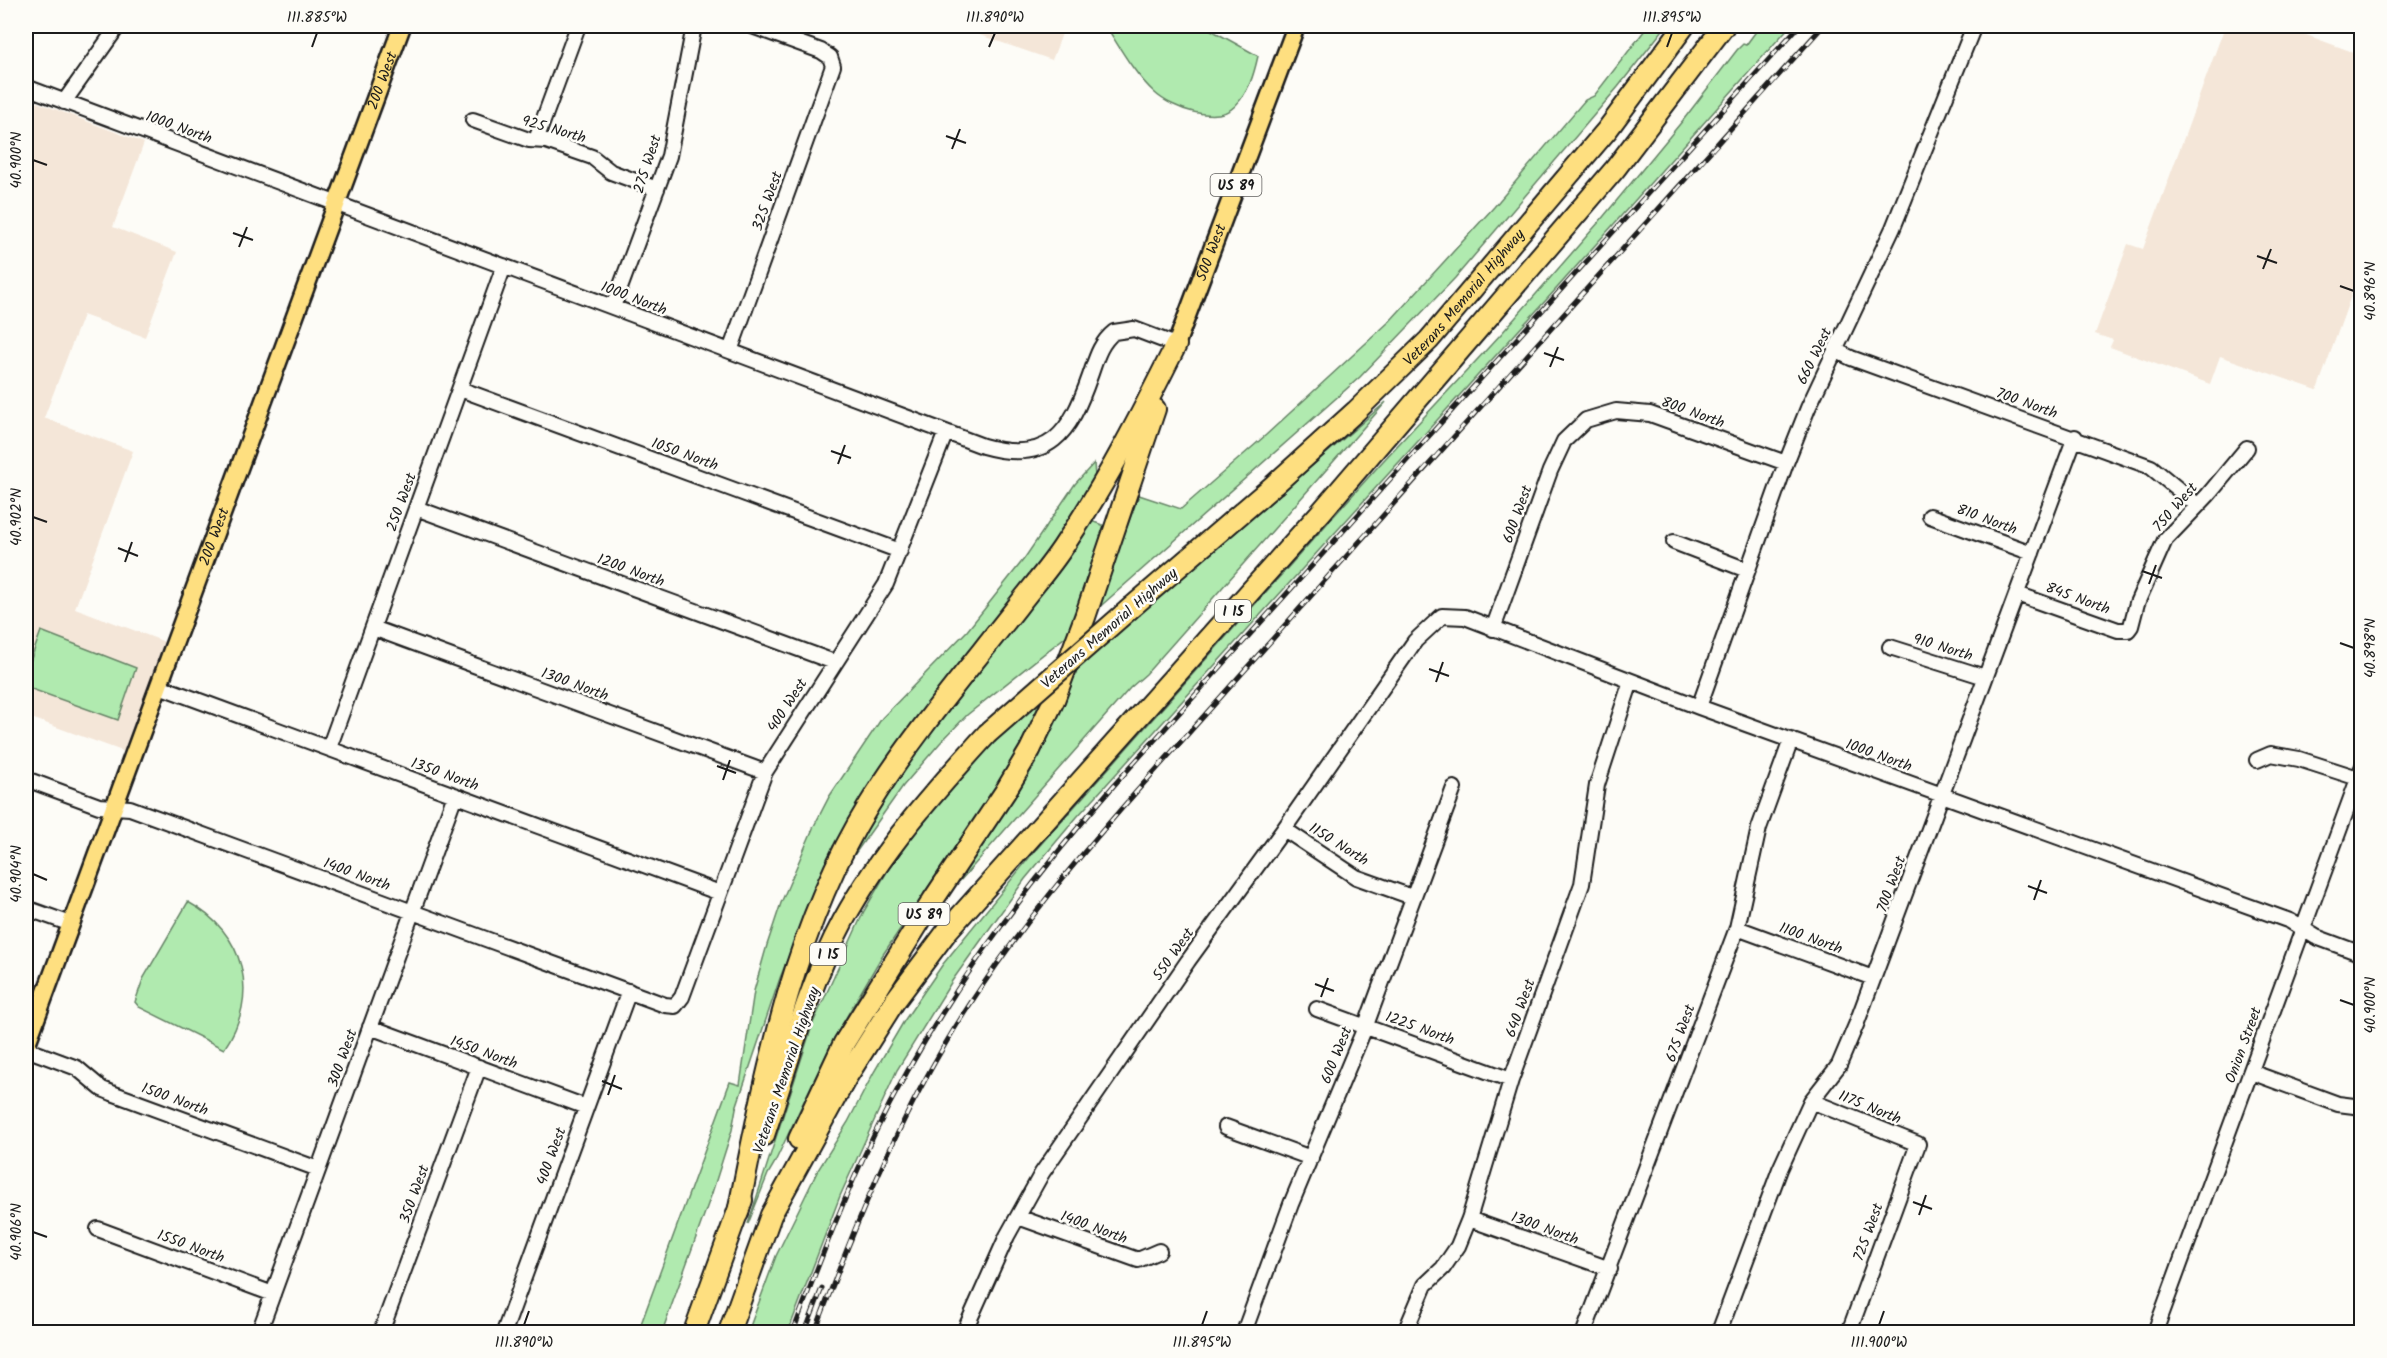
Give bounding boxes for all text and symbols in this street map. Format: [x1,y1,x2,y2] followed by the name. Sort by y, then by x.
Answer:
[287,6,348,30] text: 111.885°W
[966,6,1024,30] text: 111.890°W
[1643,6,1702,30] text: 111.895°W
[361,48,405,113] street label: 200 West
[142,105,215,151] street label: 1000 North
[519,109,589,151] street label: 925 North
[5,132,29,188] text: 40.900°N
[627,132,669,197] street label: 275 West
[746,168,790,235] street label: 325 West
[1210,174,1262,196] road number: US 89
[1190,220,1234,285] street label: 500 West
[1398,223,1532,372] street label: Veterans Memorial Highway
[2359,261,2383,321] text: 40.896°N
[597,275,670,323] street label: 1000 North
[1791,324,1839,389] street label: 660 West
[1993,382,2061,426] street label: 700 North
[1658,390,1728,435] street label: 800 North
[648,432,721,478] street label: 1050 North
[380,469,424,535] street label: 250 West
[2147,477,2204,538] street label: 750 West
[1496,482,1540,547] street label: 600 West
[5,488,29,546] text: 40.902°N
[1953,498,2020,542] street label: 810 North
[193,504,237,569] street label: 200 West
[594,548,668,594] street label: 1200 North
[1036,562,1184,695] street label: Veterans Memorial Highway
[2042,576,2113,622] street label: 845 North
[1215,600,1251,622] road number: I 15
[2359,618,2383,678] text: 40.898°N
[1910,628,1976,668] street label: 910 North
[538,662,612,708] street label: 1300 North
[761,674,814,737] street label: 400 West
[1842,733,1915,779] street label: 1000 North
[407,752,482,798] street label: 1350 North
[1304,817,1373,873] street label: 1150 North
[5,845,29,903] text: 40.904°N
[320,852,394,898] street label: 1400 North
[1871,853,1913,916] street label: 700 West
[898,903,950,925] road number: US 89
[1775,916,1846,962] street label: 1100 North
[1147,923,1201,986] street label: 550 West
[810,943,846,965] road number: I 15
[1499,975,1543,1041] street label: 640 West
[2359,977,2383,1033] text: 40.900°N
[747,983,827,1157] street label: Veterans Memorial Highway
[1659,1001,1703,1066] street label: 675 West
[2219,1004,2269,1087] street label: Onion Street
[1382,1005,1458,1053] street label: 1225 North
[1315,1023,1359,1088] street label: 600 West
[321,1026,365,1091] street label: 300 West
[447,1030,521,1076] street label: 1450 North
[138,1077,211,1123] street label: 1500 North
[1834,1084,1905,1131] street label: 1175 North
[530,1124,574,1189] street label: 400 West
[393,1161,437,1227] street label: 350 West
[1847,1200,1891,1265] street label: 725 West
[5,1203,29,1261] text: 40.906°N
[1057,1205,1131,1251] street label: 1400 North
[1508,1206,1582,1252] street label: 1300 North
[154,1224,228,1270] street label: 1550 North
[495,1331,553,1355] text: 111.890°W
[1173,1331,1232,1355] text: 111.895°W
[1851,1331,1908,1355] text: 111.900°W

